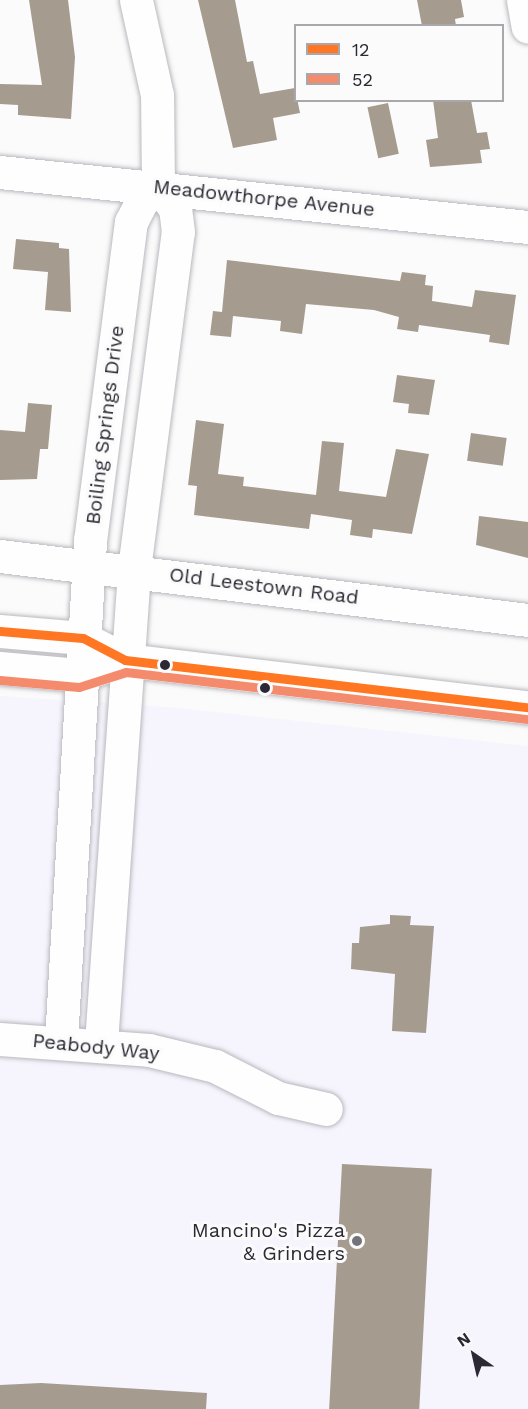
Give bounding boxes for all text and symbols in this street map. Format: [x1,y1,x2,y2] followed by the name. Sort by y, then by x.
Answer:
[294,24,504,102] legend
[352,39,370,60] text: 12
[352,69,373,90] text: 52
[152,174,376,222] street label: Meadowthorpe Avenue
[81,324,129,526] street label: Boiling Springs Drive
[168,562,360,610] street label: Old Leestown Road
[159,659,171,671] unlabelled marker
[259,682,271,694] unlabelled marker
[31,1028,161,1066] street label: Peabody Way
[192,1218,345,1265] place label: Mancino's Pizza & Grinders
[350,1234,364,1248] marker: Mancino's Pizza & Grinders
[444,1325,504,1385] north arrow
[453,1328,474,1351] text: N

